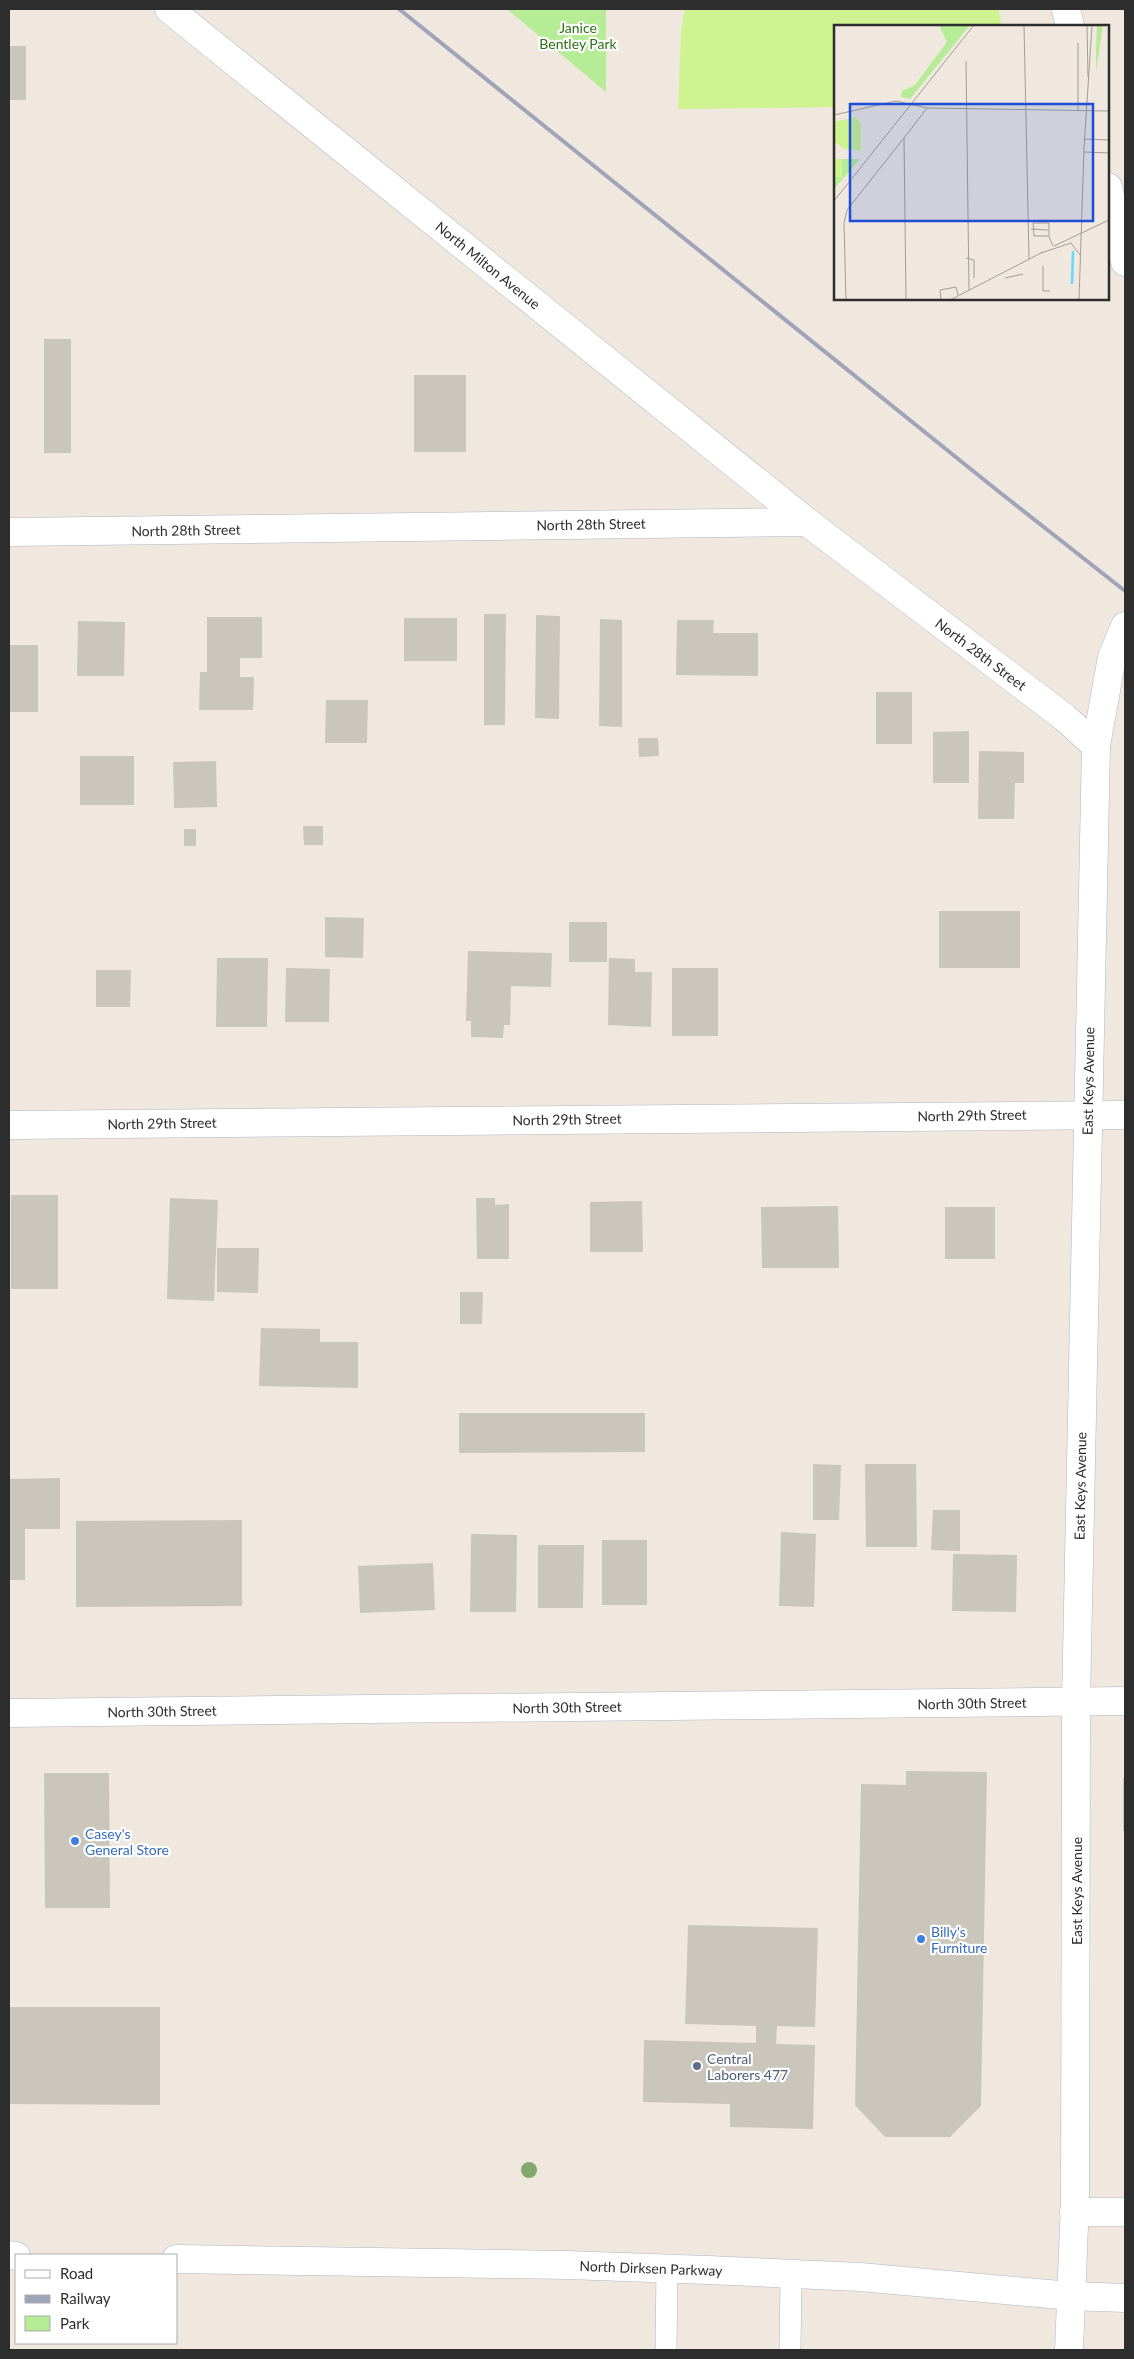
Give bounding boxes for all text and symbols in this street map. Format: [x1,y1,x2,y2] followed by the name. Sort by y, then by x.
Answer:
[539,19,618,52] park label: Janice Bentley Park
[834,25,1109,300] inset map
[432,218,544,312] street label: North Milton Avenue
[536,515,646,533] street label: North 28th Street
[131,521,241,539] street label: North 28th Street
[932,614,1030,694] street label: North 28th Street
[1079,1027,1097,1135] street label: East Keys Avenue
[917,1106,1027,1124] street label: North 29th Street
[512,1110,622,1128] street label: North 29th Street
[107,1114,217,1132] street label: North 29th Street
[1071,1432,1089,1540] street label: East Keys Avenue
[917,1694,1027,1712] street label: North 30th Street
[512,1698,622,1716] street label: North 30th Street
[107,1702,217,1720] street label: North 30th Street
[85,1825,169,1858] place label: Casey's General Store
[69,1835,81,1847] marker: Casey's General Store
[1068,1837,1085,1945] street label: East Keys Avenue
[931,1923,988,1956] place label: Billy's Furniture
[915,1933,927,1945] marker: Billy's Furniture
[707,2050,788,2083] place label: Central Laborers 477
[691,2060,703,2072] marker: Central Laborers 477
[15,2254,178,2344] legend
[579,2257,724,2279] street label: North Dirksen Parkway
[60,2264,93,2282] text: Road
[60,2289,111,2307] text: Railway
[60,2314,90,2332] text: Park

